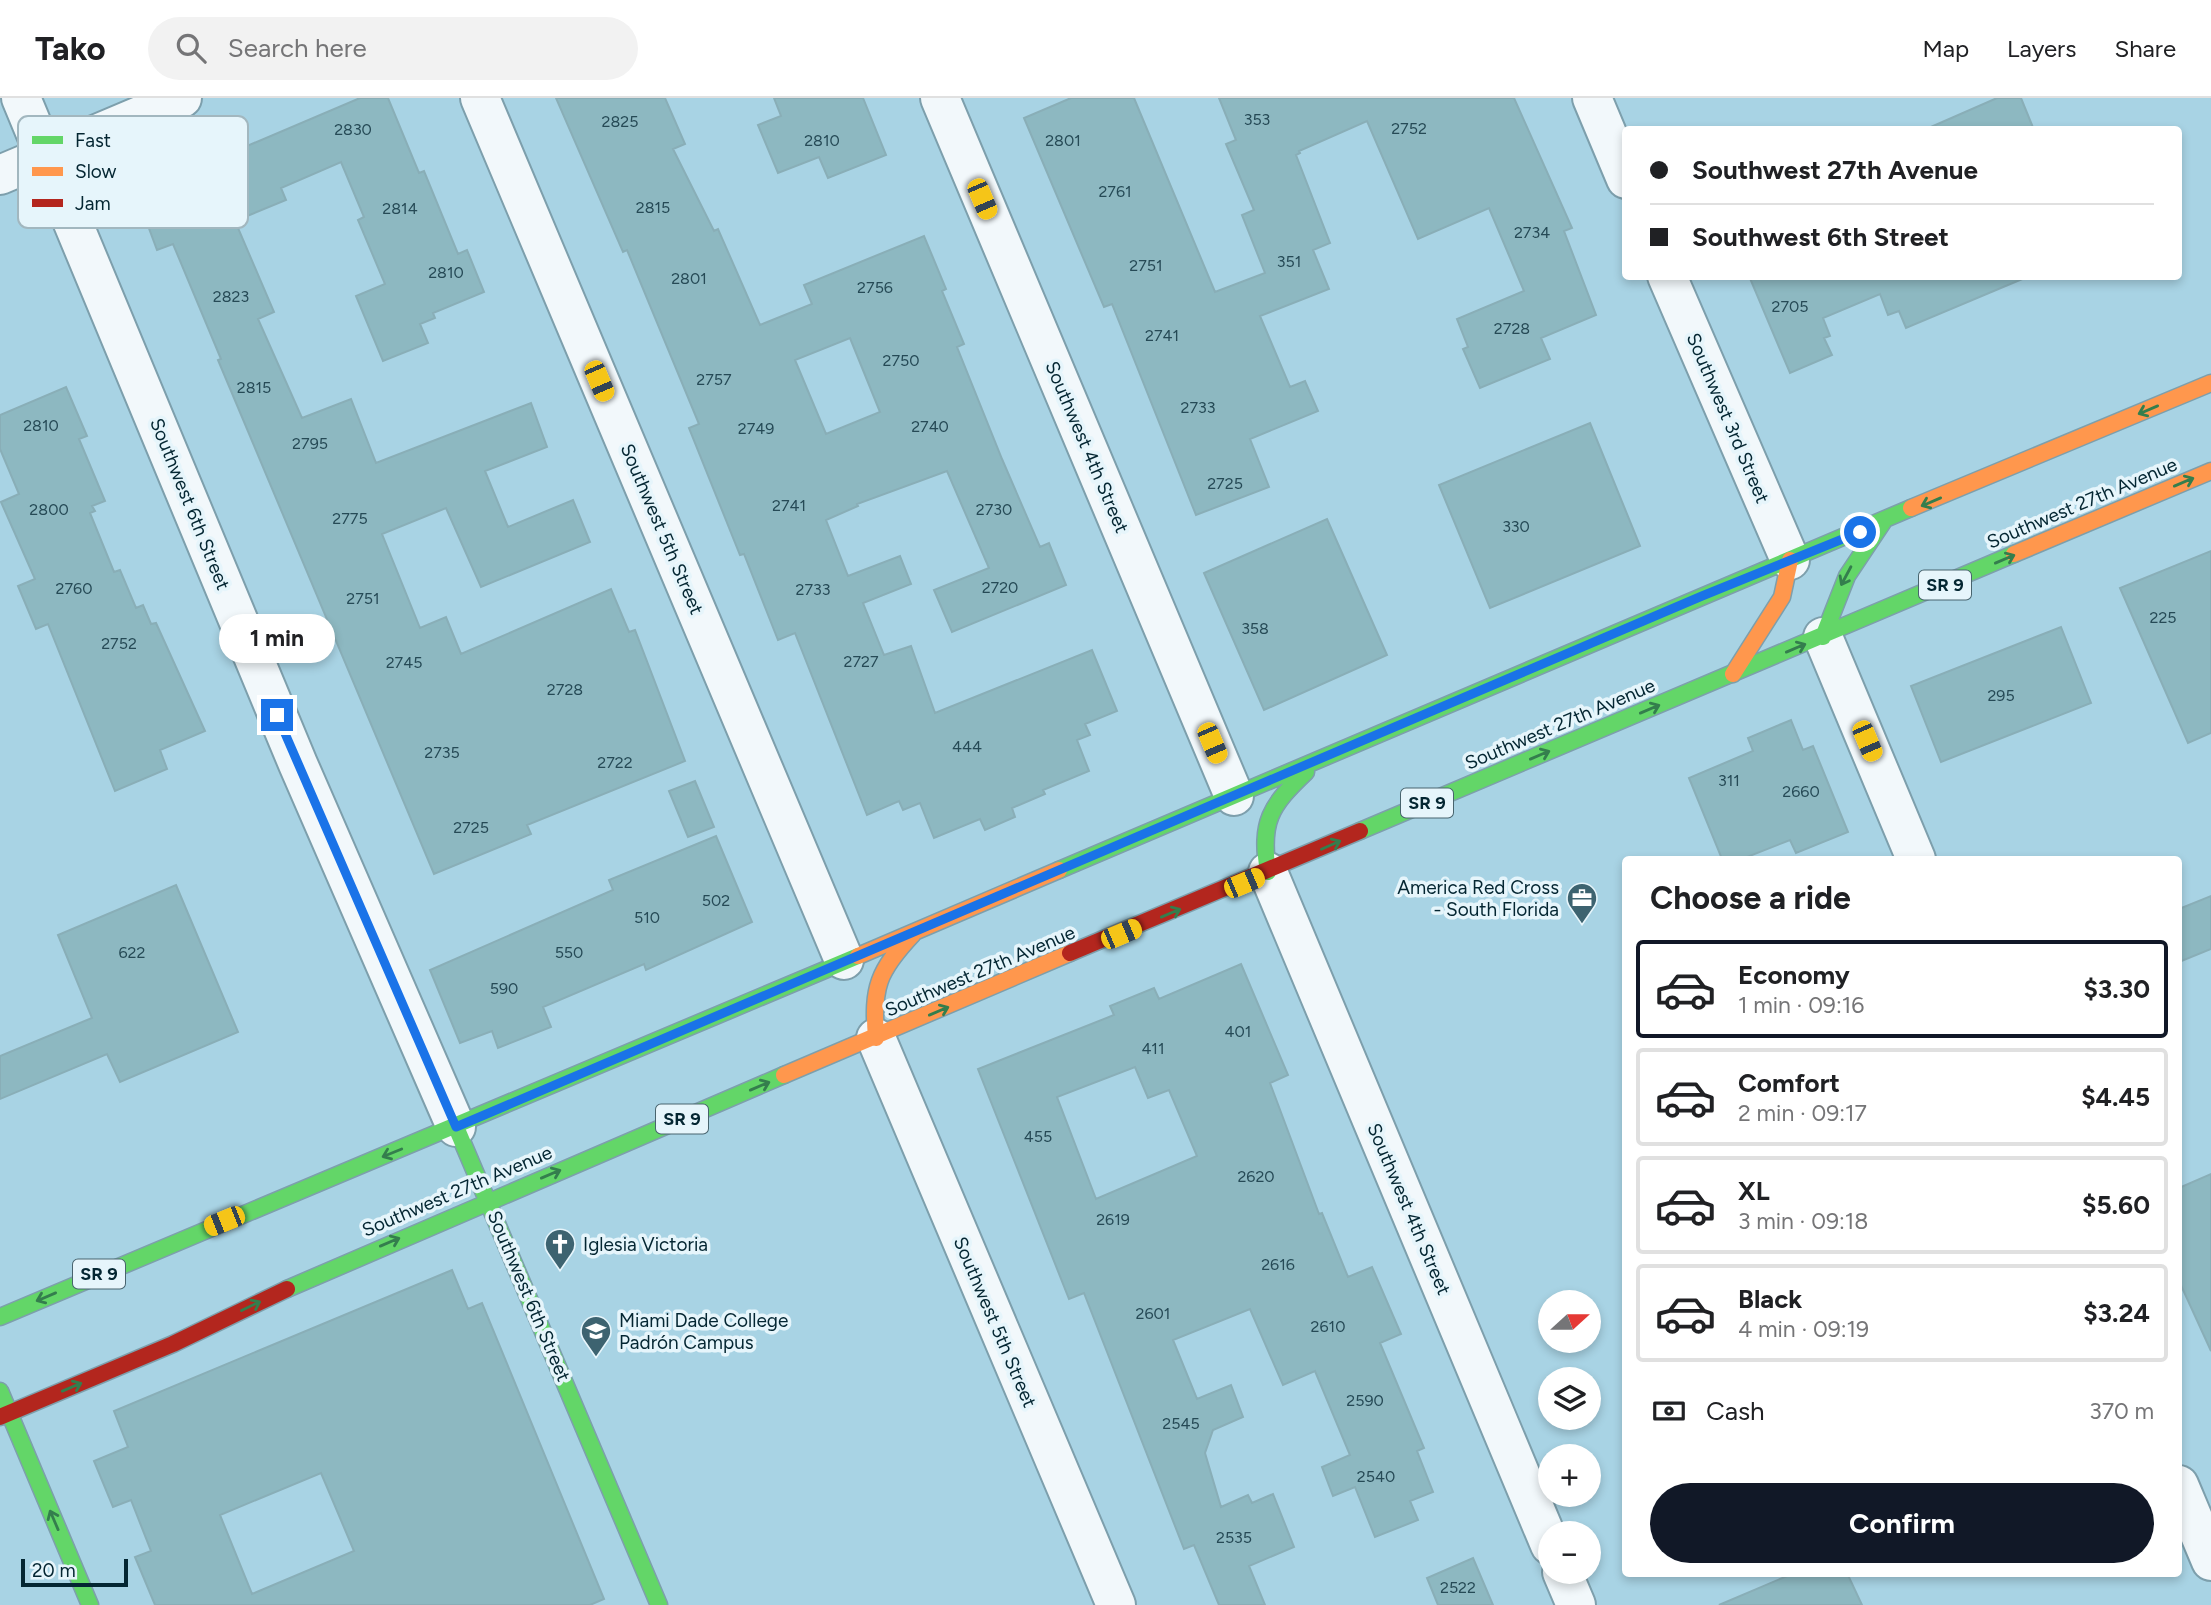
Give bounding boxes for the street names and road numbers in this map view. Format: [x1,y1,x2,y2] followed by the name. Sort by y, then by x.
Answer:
[1682,330,1774,506] street label: Southwest 3rd Street
[1040,358,1134,536] street label: Southwest 4th Street
[145,415,235,593] street label: Southwest 6th Street
[616,440,708,618] street label: Southwest 5th Street
[1983,453,2181,553] street label: Southwest 27th Avenue
[1919,570,1971,600] road number: SR 9
[1461,674,1659,774] street label: Southwest 27th Avenue
[1401,788,1453,818] road number: SR 9
[881,921,1079,1021] street label: Southwest 27th Avenue
[656,1104,708,1134] road number: SR 9
[1362,1120,1456,1298] street label: Southwest 4th Street
[358,1141,556,1241] street label: Southwest 27th Avenue
[483,1207,575,1385] street label: Southwest 6th Street
[949,1233,1041,1411] street label: Southwest 5th Street
[73,1260,125,1288] road number: SR 9

